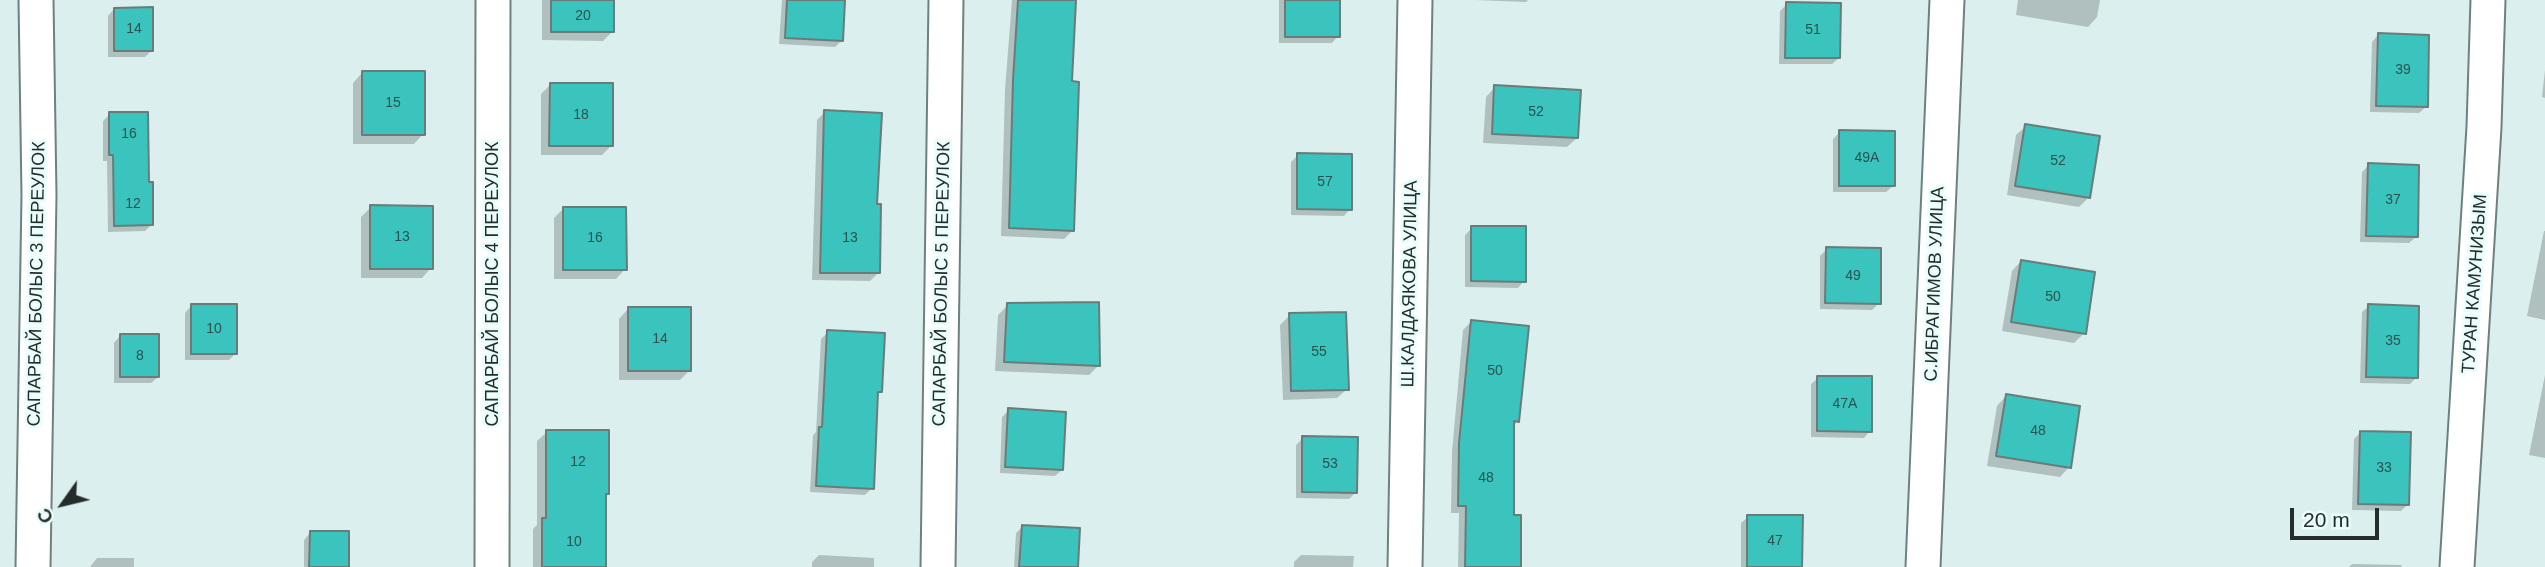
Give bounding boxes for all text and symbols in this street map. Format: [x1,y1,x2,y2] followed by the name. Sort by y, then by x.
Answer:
[575,8,591,24] house number: 20
[126,21,142,37] house number: 14
[1805,22,1821,38] house number: 51
[2395,62,2411,78] house number: 39
[385,95,401,111] house number: 15
[1528,104,1544,120] house number: 52
[573,107,589,123] house number: 18
[121,126,137,142] house number: 16
[24,141,50,427] street label: САПАРБАЙ БОЛЫС 3 ПЕРЕУЛОК
[929,141,955,427] street label: САПАРБАЙ БОЛЫС 5 ПЕРЕУЛОК
[482,142,504,426] street label: САПАРБАЙ БОЛЫС 4 ПЕРЕУЛОК
[1855,150,1879,166] house number: 49A
[2050,153,2066,169] house number: 52
[1317,174,1333,190] house number: 57
[1397,180,1423,388] street label: Ш.КАЛДАЯКОВА УЛИЦА
[1921,186,1949,382] street label: С.ИБРАГИМОВ УЛИЦА
[2385,192,2401,208] house number: 37
[2458,194,2492,374] street label: ТУРАН КАМУНИЗЫМ
[125,196,141,212] house number: 12
[394,229,410,245] house number: 13
[587,230,603,246] house number: 16
[842,230,858,246] house number: 13
[1845,268,1861,284] house number: 49
[2045,289,2061,305] house number: 50
[206,321,222,337] house number: 10
[652,331,668,347] house number: 14
[2385,333,2401,349] house number: 35
[1311,344,1327,360] house number: 55
[136,348,144,364] house number: 8
[1487,363,1503,379] house number: 50
[1833,396,1857,412] house number: 47A
[2030,423,2046,439] house number: 48
[570,454,586,470] house number: 12
[1322,456,1338,472] house number: 53
[2376,460,2392,476] house number: 33
[28,469,98,539] north arrow
[1478,470,1494,486] house number: 48
[2293,494,2382,538] scale bar
[33,504,58,528] text: С
[2303,508,2350,531] text: 20 m
[1767,533,1783,549] house number: 47
[566,534,582,550] house number: 10

